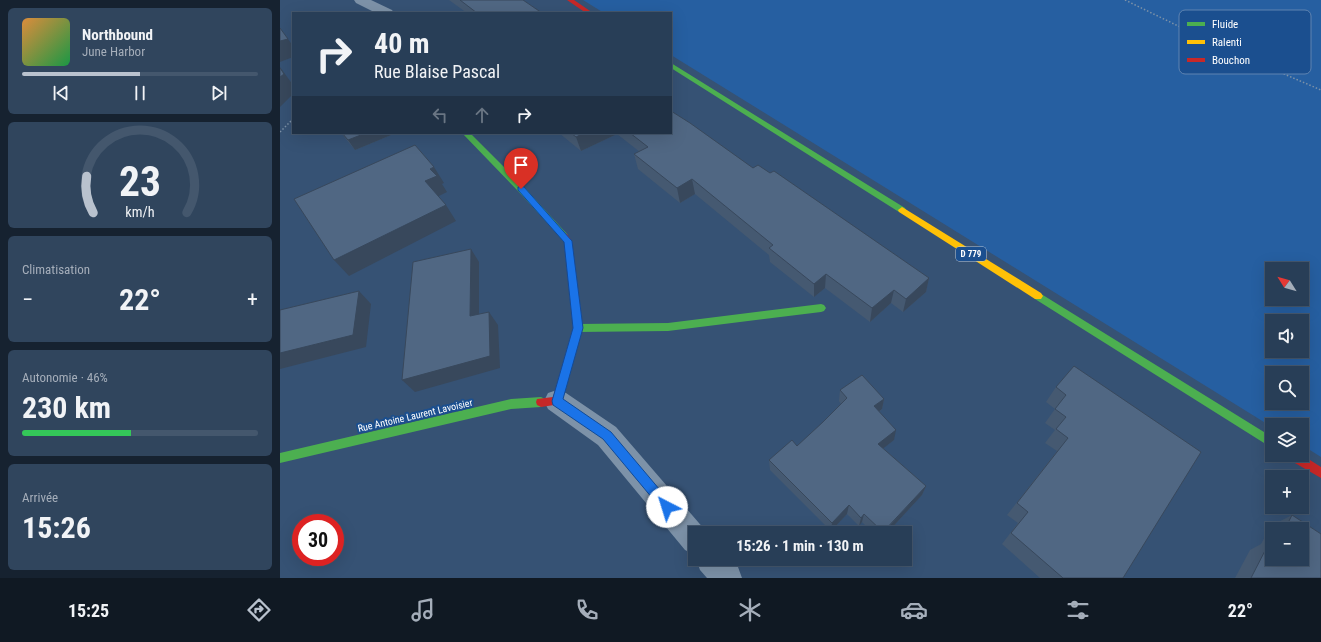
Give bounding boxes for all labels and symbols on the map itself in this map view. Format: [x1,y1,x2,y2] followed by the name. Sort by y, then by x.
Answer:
[1179,10,1311,74] legend
[1212,18,1238,31] text: Fluide
[1212,36,1242,49] text: Ralenti
[1212,54,1250,67] text: Bouchon
[504,148,538,189] pin
[956,247,986,261] road number: D 779
[1265,262,1309,306] north arrow
[357,397,474,434] street label: Rue Antoine Laurent Lavoisier
[646,486,688,528] position arrow
[292,514,344,566] speed limit sign: 30

